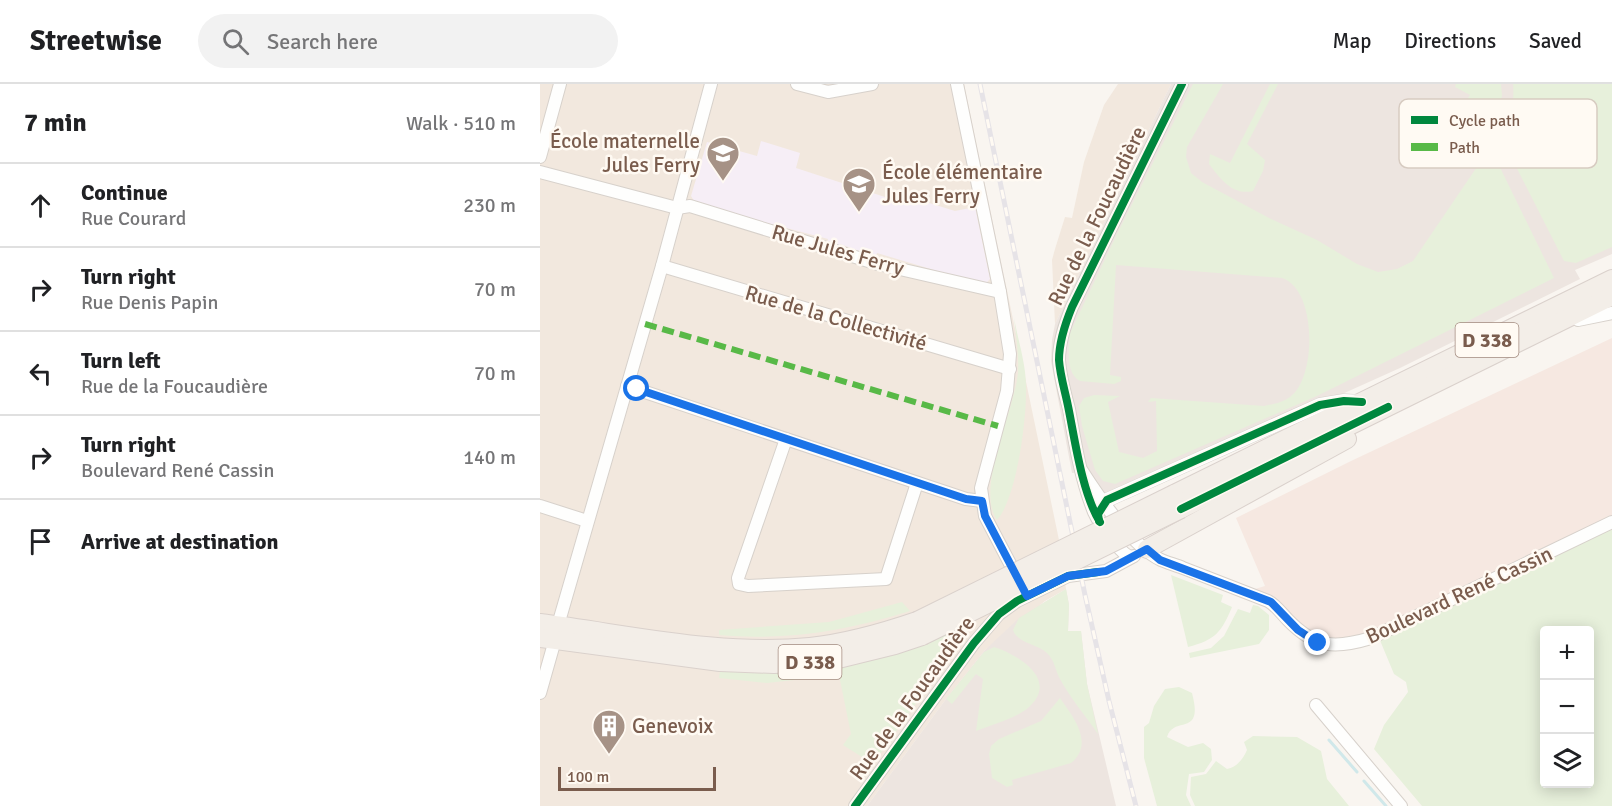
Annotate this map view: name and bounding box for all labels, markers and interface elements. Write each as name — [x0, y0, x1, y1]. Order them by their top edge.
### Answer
search box — [198, 14, 618, 68]
text: Streetwise — [30, 24, 162, 58]
icon: search — [219, 25, 252, 58]
text: Search here — [267, 28, 378, 55]
text: Map — [1333, 28, 1371, 54]
text: Directions — [1404, 28, 1496, 54]
text: Saved — [1529, 28, 1582, 54]
legend — [1399, 99, 1597, 168]
text: 7 min — [24, 107, 87, 139]
text: Walk · 510 m — [406, 111, 516, 136]
text: Cycle path — [1449, 111, 1520, 131]
street label: Rue de la Foucaudière — [1042, 122, 1152, 310]
place label: École maternelle Jules Ferry — [550, 128, 700, 178]
school or university icon: École maternelle Jules Ferry — [705, 135, 741, 182]
text: Path — [1449, 138, 1480, 158]
place label: École élémentaire Jules Ferry — [882, 159, 1043, 209]
school or university icon: École élémentaire Jules Ferry — [841, 166, 877, 213]
text: Continue — [81, 179, 168, 206]
icon: ahead — [24, 189, 57, 222]
text: 230 m — [463, 193, 516, 218]
text: Rue Courard — [81, 206, 186, 231]
street label: Rue Jules Ferry — [769, 219, 907, 281]
text: Turn right — [81, 263, 176, 290]
icon: right — [24, 273, 57, 306]
text: 70 m — [474, 277, 516, 302]
street label: Rue de la Collectivité — [742, 280, 930, 356]
text: Rue Denis Papin — [81, 290, 218, 315]
road number: D 338 — [1456, 323, 1518, 357]
text: Turn left — [81, 347, 161, 374]
icon: left — [24, 357, 57, 390]
text: 70 m — [474, 361, 516, 386]
text: Rue de la Foucaudière — [81, 374, 268, 399]
route start — [623, 375, 649, 401]
text: Turn right — [81, 431, 176, 458]
icon: right — [24, 441, 57, 474]
text: 140 m — [463, 445, 516, 470]
text: Boulevard René Cassin — [81, 458, 274, 483]
icon: arrive — [24, 525, 57, 558]
text: Arrive at destination — [81, 528, 278, 555]
street label: Boulevard René Cassin — [1362, 540, 1556, 650]
street label: Rue de la Foucaudière — [844, 611, 980, 785]
map controls — [1540, 626, 1594, 788]
button: + — [1540, 626, 1594, 680]
route end — [1304, 629, 1330, 655]
road number: D 338 — [778, 645, 842, 679]
button: − — [1540, 680, 1594, 734]
building icon: Genevoix — [591, 708, 627, 755]
place label: Genevoix — [632, 713, 713, 739]
button: layers — [1540, 734, 1594, 788]
scale bar — [558, 764, 716, 792]
text: 100 m — [567, 767, 609, 787]

